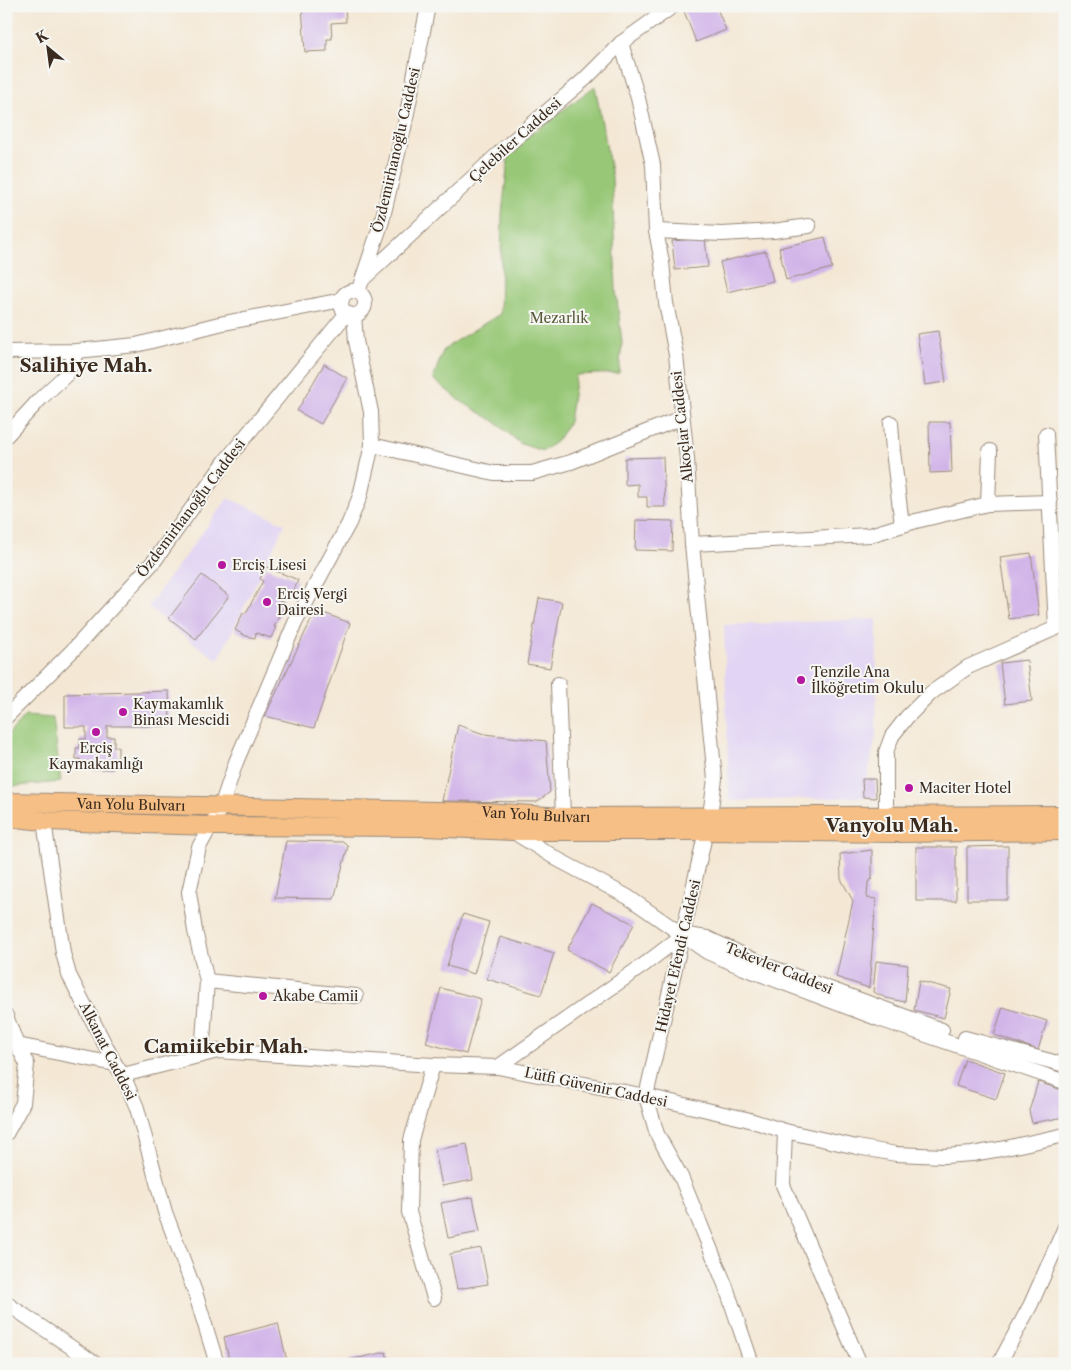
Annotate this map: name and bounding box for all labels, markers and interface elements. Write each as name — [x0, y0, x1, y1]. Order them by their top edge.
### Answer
north arrow — [22, 22, 72, 72]
text: K — [32, 26, 52, 47]
street label: Özdemirhanoğlu Caddesi — [368, 66, 424, 234]
street label: Çelebiler Caddesi — [465, 94, 565, 186]
park label: Mezarlık — [530, 309, 589, 327]
district label: Salihiye Mah. — [20, 354, 152, 377]
street label: Alkoçlar Caddesi — [667, 370, 697, 485]
street label: Özdemirhanoğlu Caddesi — [133, 435, 249, 581]
place label: Erciş Lisesi — [232, 556, 307, 574]
marker: Erciş Lisesi — [216, 559, 228, 571]
place label: Erciş Vergi Dairesi — [277, 585, 347, 619]
marker: Erciş Vergi Dairesi — [261, 596, 273, 608]
place label: Tenzile Ana İlköğretim Okulu — [811, 663, 925, 697]
marker: Tenzile Ana İlköğretim Okulu — [795, 674, 807, 686]
place label: Kaymakamlık Binası Mescidi — [133, 695, 229, 729]
marker: Kaymakamlık Binası Mescidi — [117, 706, 129, 718]
marker: Erciş Kaymakamlığı — [90, 726, 102, 738]
place label: Erciş Kaymakamlığı — [49, 739, 143, 773]
place label: Maciter Hotel — [919, 779, 1011, 797]
marker: Maciter Hotel — [903, 782, 915, 794]
street label: Van Yolu Bulvarı — [75, 794, 186, 815]
street label: Van Yolu Bulvarı — [480, 803, 590, 826]
district label: Vanyolu Mah. — [824, 814, 959, 837]
street label: Hidayet Efendi Caddesi — [652, 878, 704, 1034]
street label: Tekevler Caddesi — [723, 938, 835, 998]
place label: Akabe Camii — [272, 987, 358, 1005]
marker: Akabe Camii — [257, 990, 269, 1002]
street label: Alkanat Caddesi — [75, 998, 141, 1103]
district label: Camiikebir Mah. — [144, 1035, 308, 1058]
street label: Lütfi Güvenir Caddesi — [523, 1063, 669, 1111]

